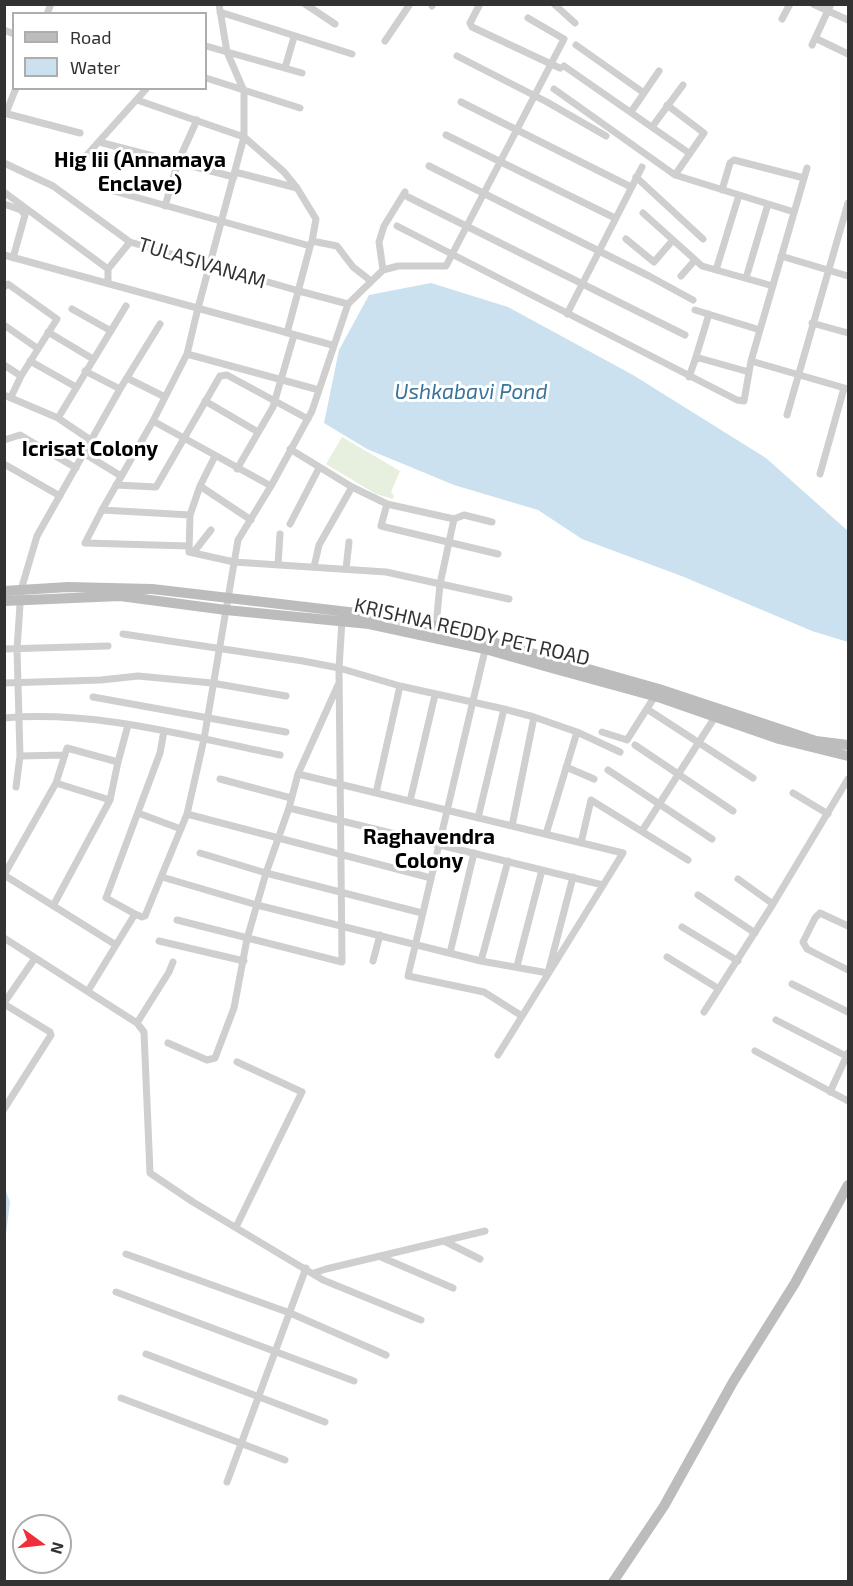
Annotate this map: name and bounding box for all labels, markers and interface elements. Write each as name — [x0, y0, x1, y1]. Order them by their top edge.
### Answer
legend — [12, 12, 207, 90]
text: Road — [70, 26, 111, 48]
text: Water — [70, 56, 120, 78]
district label: Hig Iii (Annamaya Enclave) — [54, 147, 226, 197]
street label: TULASIVANAM — [135, 232, 269, 294]
water label: Ushkabavi Pond — [395, 379, 547, 405]
district label: Icrisat Colony — [22, 436, 158, 462]
street label: KRISHNA REDDY PET ROAD — [352, 593, 592, 671]
district label: Raghavendra Colony — [363, 824, 495, 874]
north arrow — [12, 1514, 72, 1574]
text: N — [47, 1540, 69, 1556]

